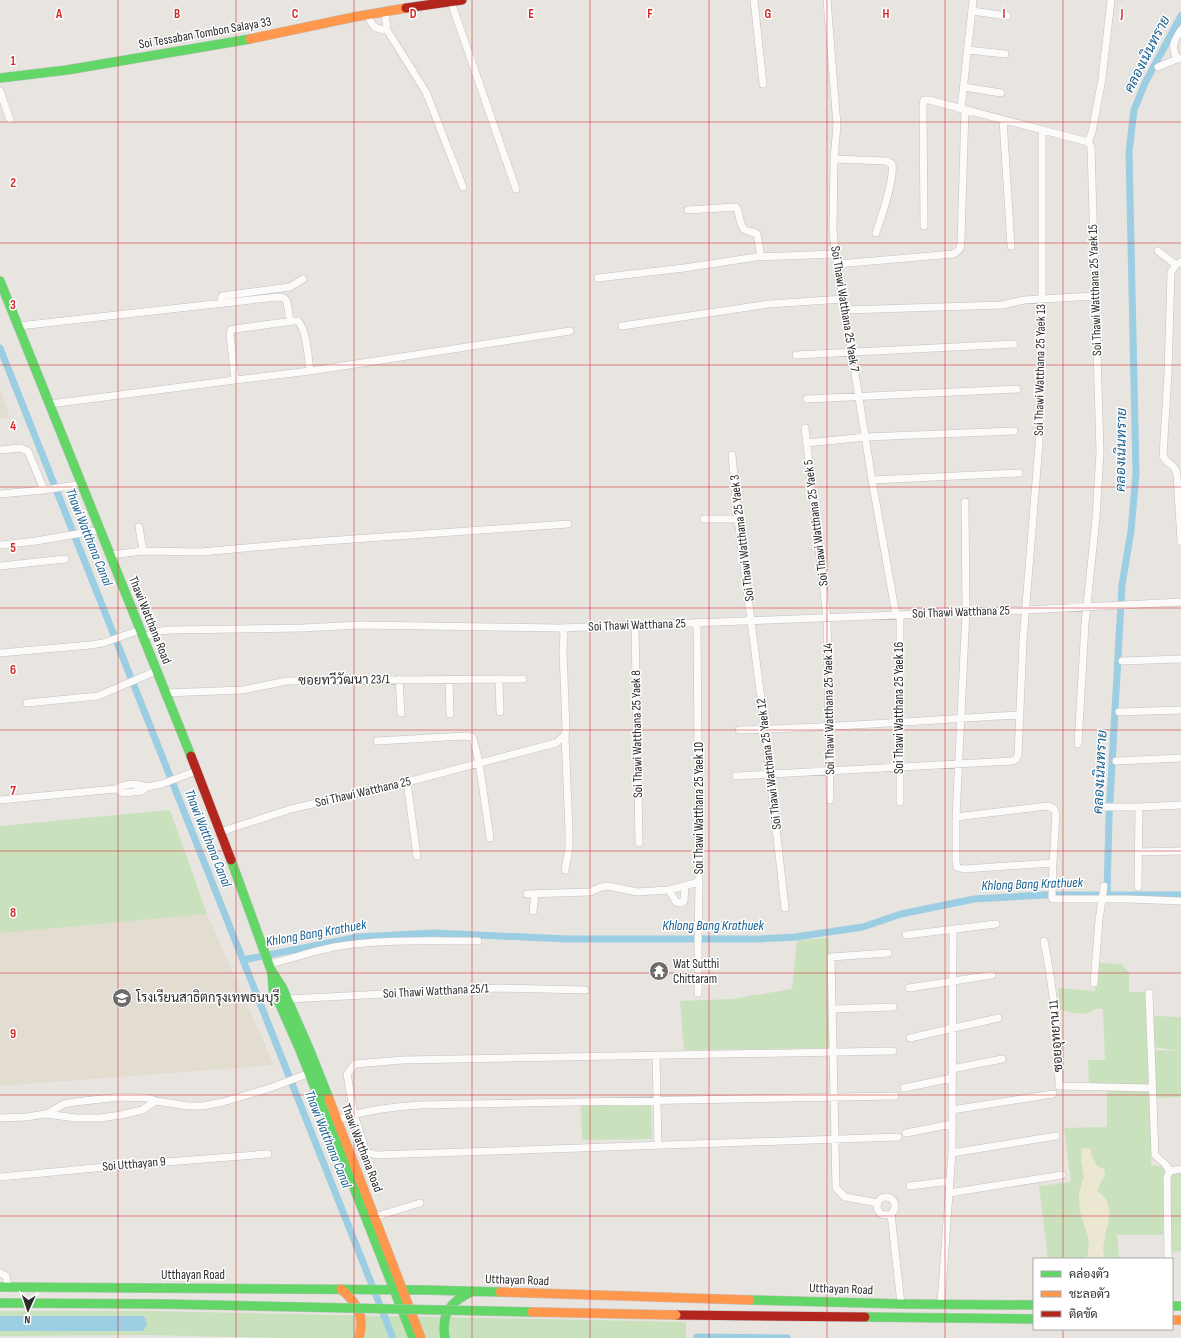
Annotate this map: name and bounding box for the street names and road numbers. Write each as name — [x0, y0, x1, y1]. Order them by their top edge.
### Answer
street label: Soi Tessaban Tombon Salaya 33 — [137, 13, 273, 53]
street label: Soi Thawi Watthana 25 Yaek 15 — [1085, 224, 1105, 356]
street label: Soi Thawi Watthana 25 Yaek 7 — [827, 245, 863, 374]
street label: Soi Thawi Watthana 25 Yaek 13 — [1031, 304, 1049, 436]
street label: Soi Thawi Watthana 25 Yaek 5 — [800, 459, 832, 587]
street label: Soi Thawi Watthana 25 Yaek 3 — [726, 474, 758, 602]
street label: Thawi Watthana Road — [125, 574, 175, 666]
street label: Soi Thawi Watthana 25 — [912, 602, 1010, 622]
street label: Soi Thawi Watthana 25 — [588, 615, 686, 635]
street label: Soi Thawi Watthana 25 Yaek 14 — [820, 642, 838, 775]
street label: Soi Thawi Watthana 25 Yaek 16 — [891, 642, 907, 774]
street label: ซอยทวีวัฒนา 23/1 — [298, 669, 390, 689]
street label: Soi Thawi Watthana 25 Yaek 8 — [628, 670, 646, 798]
street label: Soi Thawi Watthana 25 Yaek 12 — [753, 698, 785, 830]
street label: Soi Thawi Watthana 25 Yaek 10 — [691, 742, 707, 874]
street label: Soi Thawi Watthana 25 — [314, 773, 412, 811]
street label: Soi Thawi Watthana 25/1 — [383, 980, 490, 1002]
street label: ซอยอุทยาน 11 — [1045, 999, 1068, 1073]
street label: Thawi Watthana Road — [338, 1102, 386, 1194]
street label: Soi Utthayan 9 — [102, 1153, 167, 1175]
street label: Utthayan Road — [161, 1267, 225, 1283]
street label: Utthayan Road — [485, 1271, 549, 1289]
street label: Utthayan Road — [809, 1280, 873, 1298]

